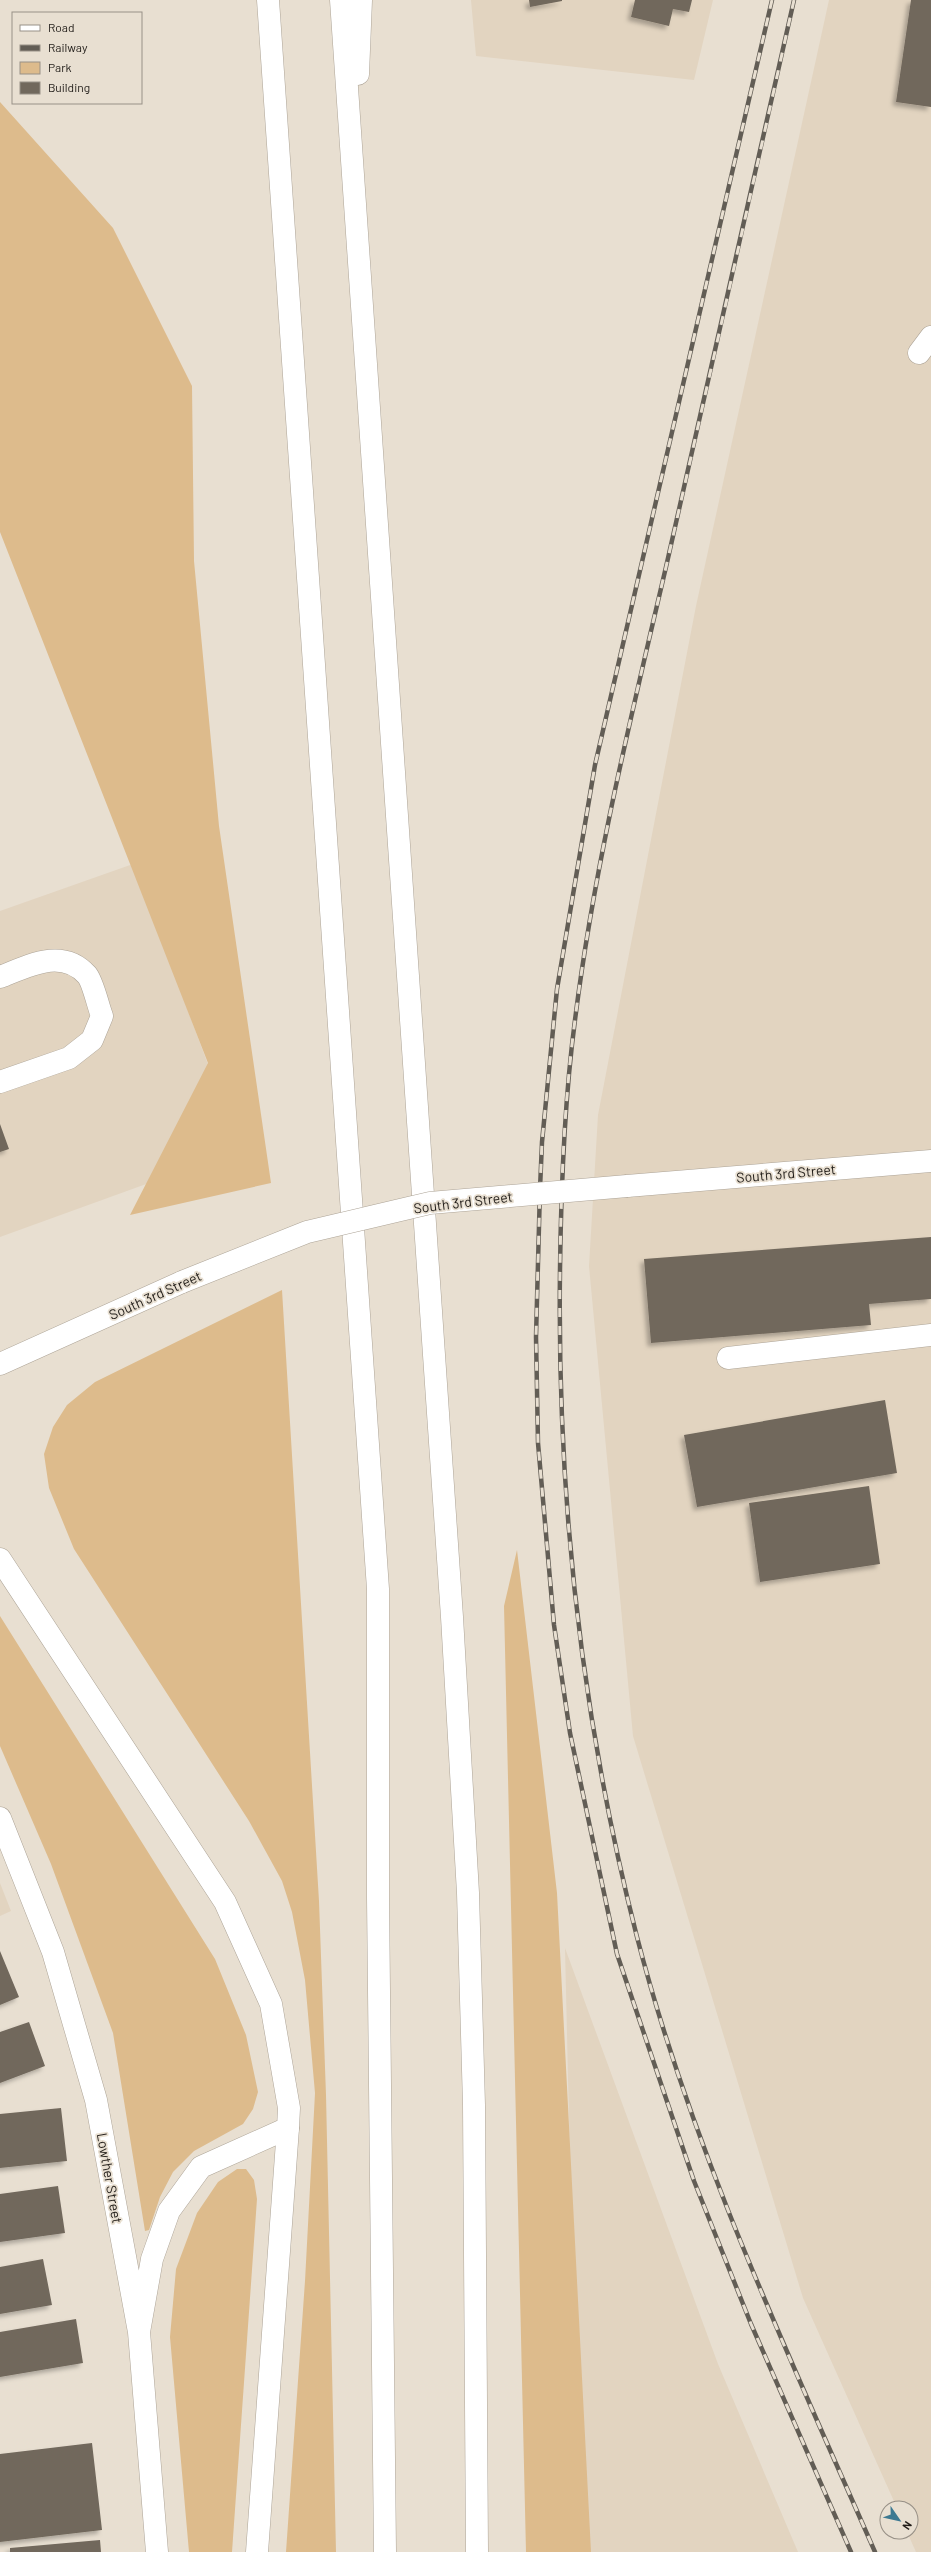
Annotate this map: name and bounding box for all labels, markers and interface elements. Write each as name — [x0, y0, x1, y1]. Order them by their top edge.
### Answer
legend — [12, 12, 142, 104]
text: Road — [48, 20, 75, 34]
text: Railway — [48, 40, 88, 54]
text: Park — [48, 60, 72, 74]
text: Building — [48, 80, 90, 94]
street label: South 3rd Street — [736, 1160, 836, 1186]
street label: South 3rd Street — [413, 1187, 513, 1217]
street label: South 3rd Street — [106, 1267, 204, 1323]
street label: Lowther Street — [94, 2131, 126, 2225]
north arrow — [879, 2500, 919, 2540]
text: N — [900, 2519, 915, 2533]

